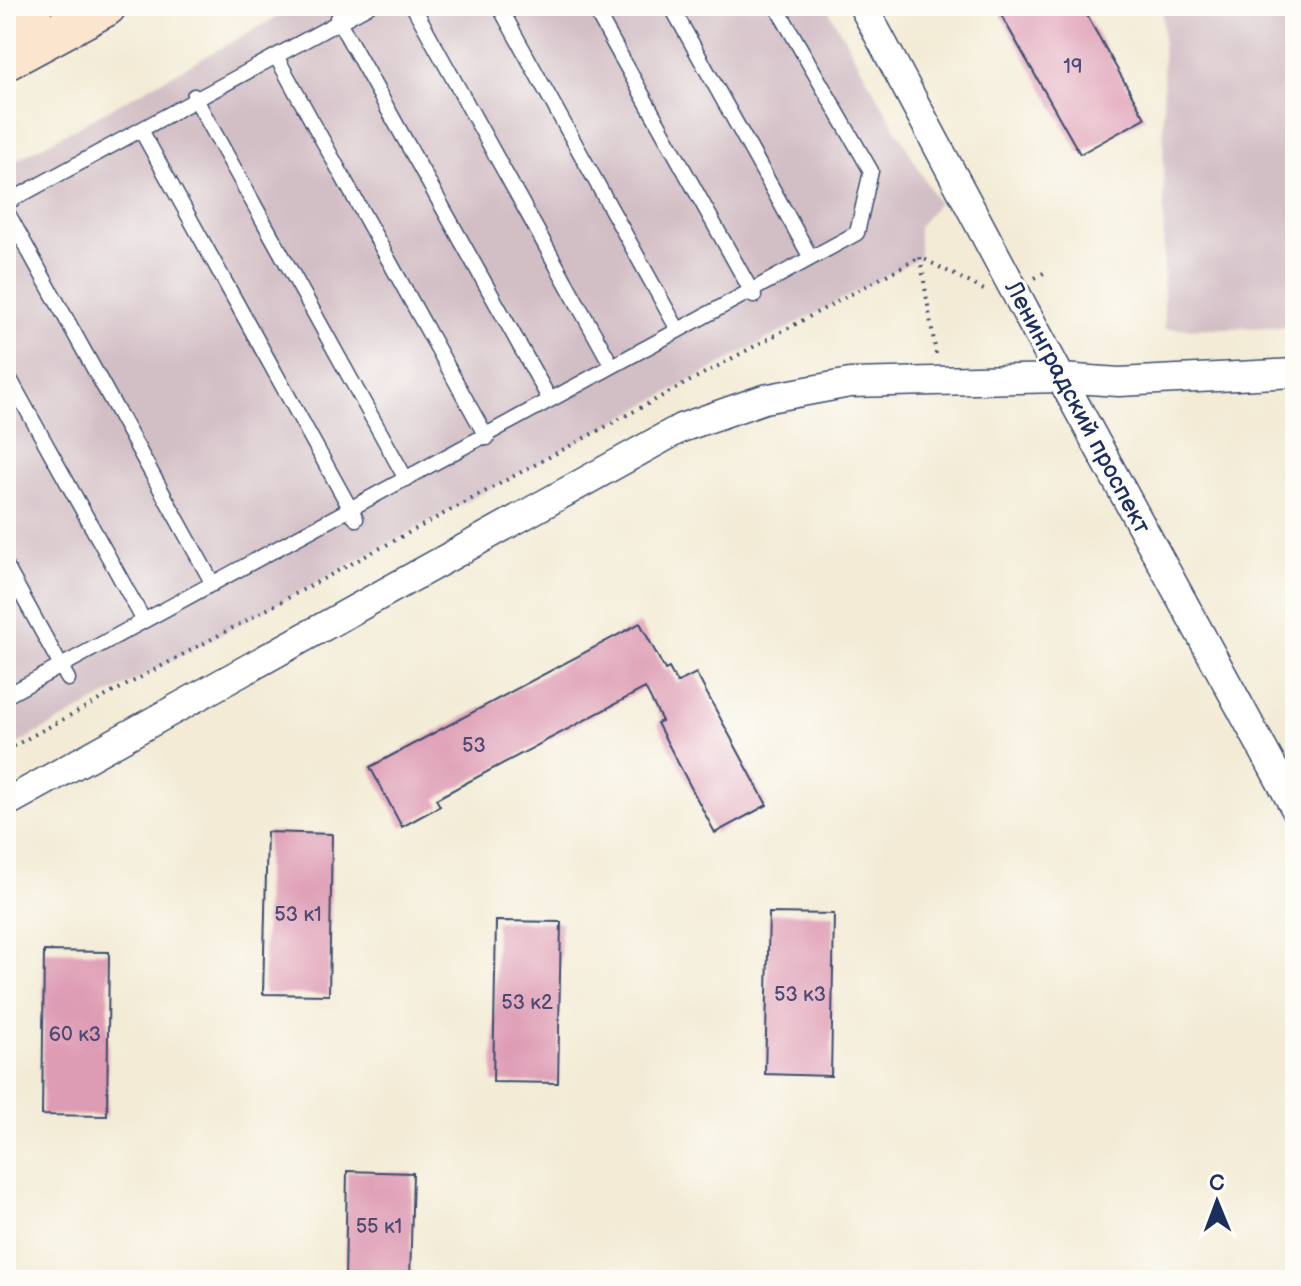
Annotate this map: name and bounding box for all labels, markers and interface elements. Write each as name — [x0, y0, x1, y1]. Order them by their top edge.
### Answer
house number: 19 — [1063, 55, 1083, 79]
street label: Ленинградский проспект — [998, 275, 1157, 539]
house number: 53 — [462, 734, 486, 758]
house number: 53 к1 — [274, 903, 322, 927]
house number: 53 к3 — [774, 983, 826, 1007]
house number: 53 к2 — [501, 991, 553, 1015]
house number: 60 к3 — [49, 1023, 101, 1047]
north arrow — [1177, 1162, 1257, 1242]
text: С — [1209, 1170, 1225, 1197]
house number: 55 к1 — [356, 1215, 402, 1239]

